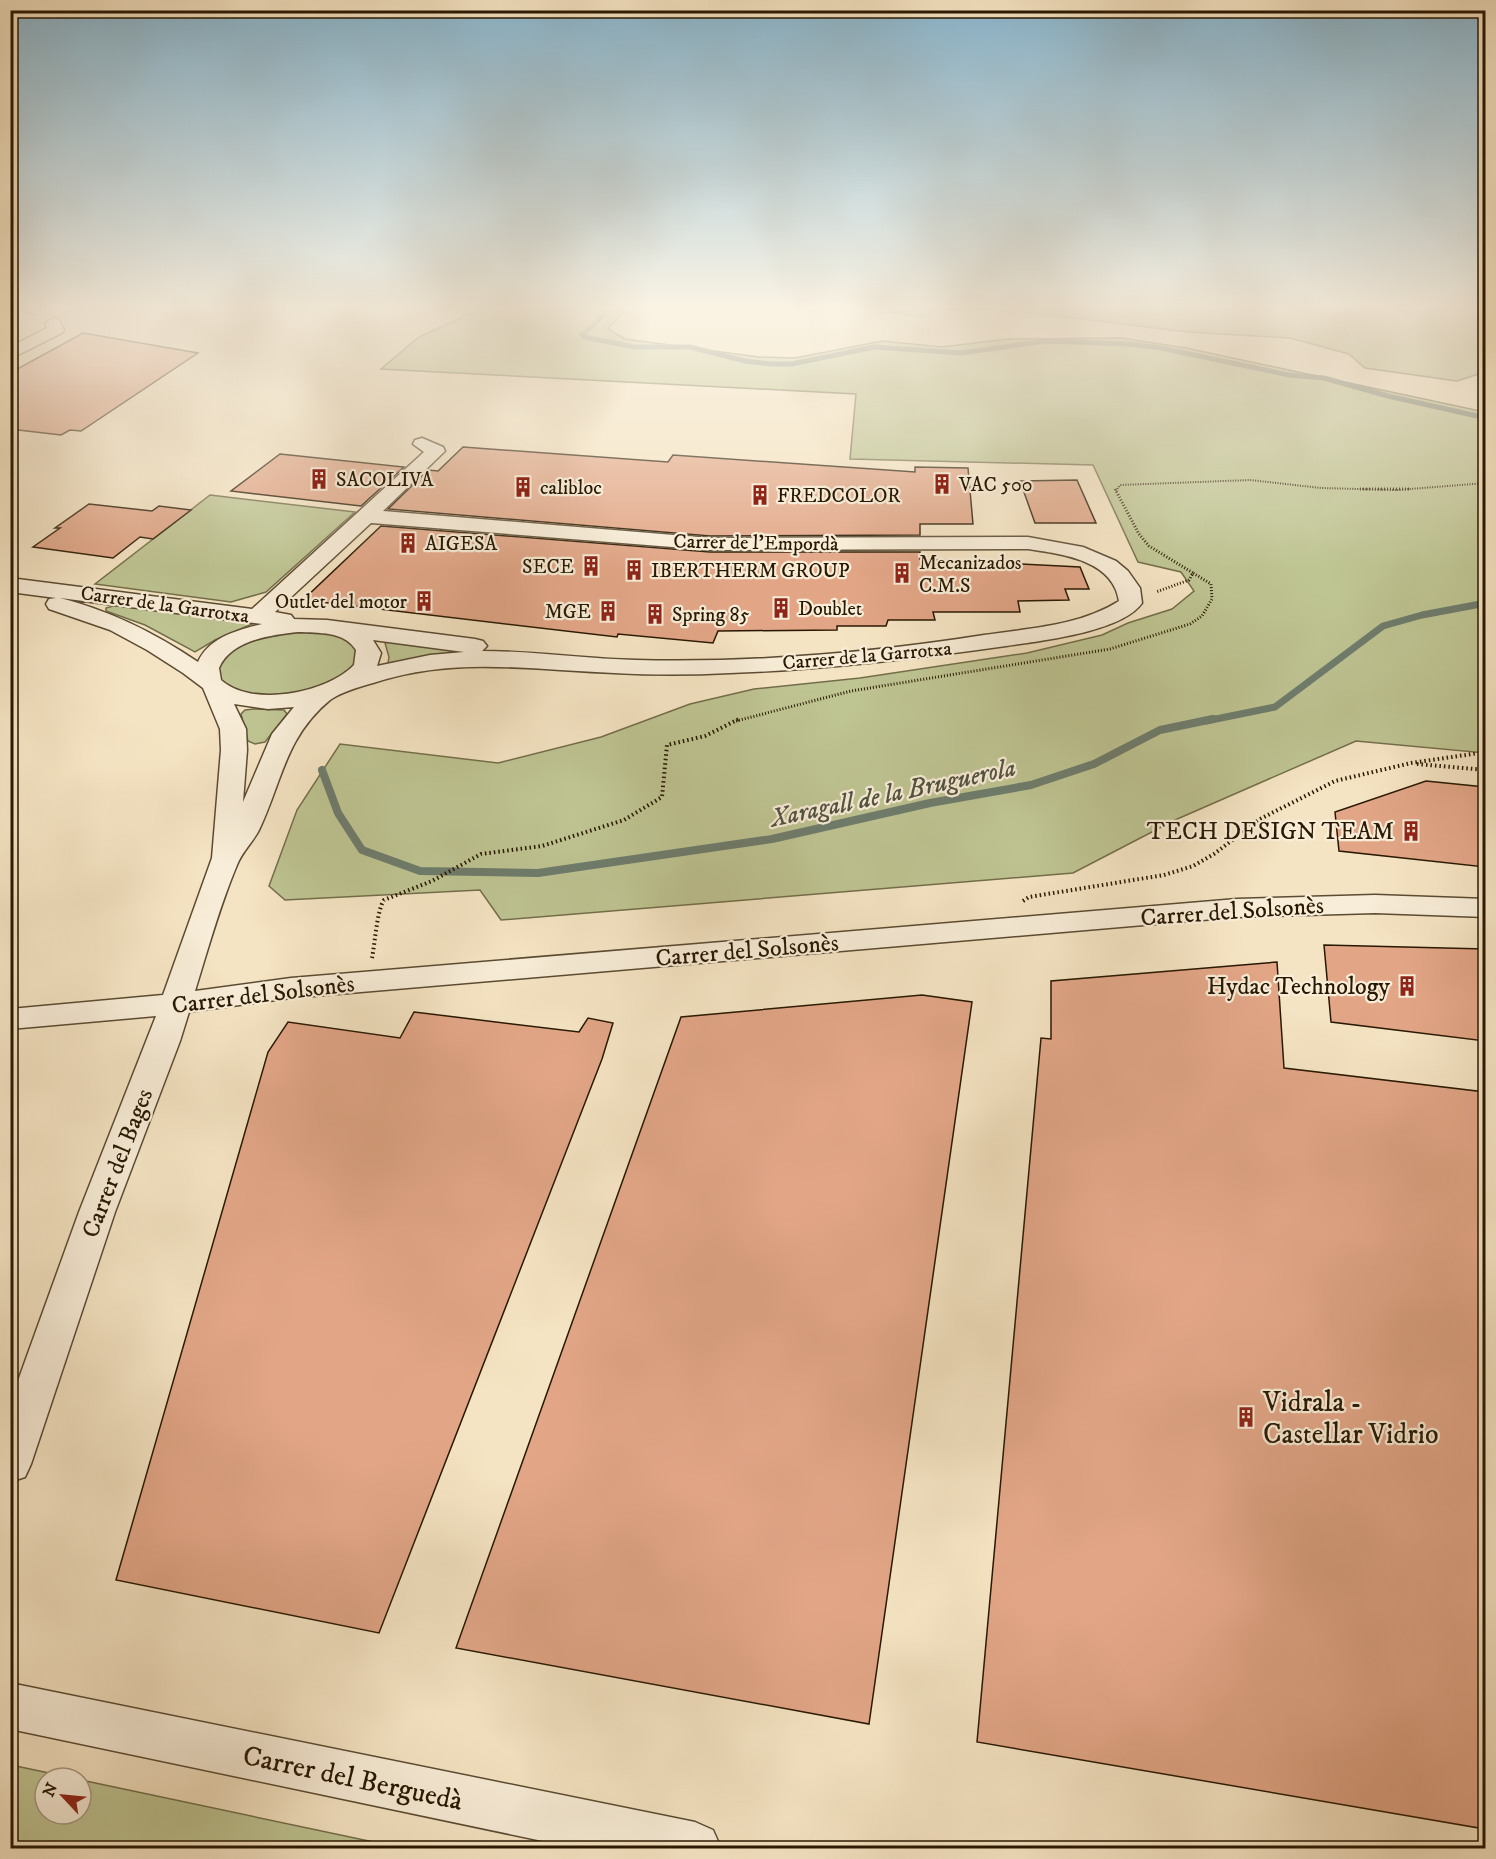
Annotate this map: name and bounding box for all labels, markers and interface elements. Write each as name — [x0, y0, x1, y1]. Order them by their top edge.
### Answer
building icon: SACOLIVA — [307, 467, 331, 491]
place label: SACOLIVA — [336, 468, 434, 493]
building icon: VAC 500 — [930, 472, 954, 496]
place label: VAC 500 — [958, 473, 1033, 498]
building icon: calibloc — [511, 475, 535, 499]
place label: calibloc — [540, 476, 602, 501]
building icon: FREDCOLOR — [748, 483, 772, 507]
place label: FREDCOLOR — [777, 484, 901, 509]
street label: Carrer de l'Empordà — [673, 530, 839, 557]
building icon: AIGESA — [396, 531, 420, 555]
place label: AIGESA — [425, 532, 497, 557]
place label: Mecanizados C.M.S — [919, 551, 1022, 599]
building icon: SECE — [579, 554, 603, 578]
place label: SECE — [522, 555, 574, 580]
building icon: IBERTHERM GROUP — [622, 558, 646, 582]
place label: IBERTHERM GROUP — [651, 559, 850, 584]
building icon: Mecanizados C.M.S — [890, 561, 914, 585]
street label: Carrer de la Garrotxa — [79, 581, 251, 630]
building icon: Outlet del motor — [412, 589, 436, 613]
place label: Outlet del motor — [275, 590, 408, 615]
building icon: Doublet — [769, 596, 793, 620]
place label: Doublet — [798, 597, 862, 622]
building icon: MGE — [596, 599, 620, 623]
place label: MGE — [545, 600, 591, 625]
building icon: Spring 85 — [643, 602, 667, 626]
place label: Spring 85 — [672, 603, 750, 628]
street label: Carrer de la Garrotxa — [781, 637, 953, 676]
water label: Xaragall de la Bruguerola — [766, 751, 1019, 836]
place label: TECH DESIGN TEAM — [1147, 817, 1394, 847]
building icon: TECH DESIGN TEAM — [1399, 819, 1423, 843]
street label: Carrer del Solsonès — [1139, 891, 1325, 933]
street label: Carrer del Solsonès — [654, 928, 840, 974]
street label: Carrer del Solsonès — [170, 969, 356, 1021]
place label: Hydac Technology — [1207, 972, 1391, 1002]
building icon: Hydac Technology — [1395, 974, 1419, 998]
street label: Carrer del Bages — [76, 1085, 160, 1242]
place label: Vidrala - Castellar Vidrio — [1262, 1385, 1439, 1452]
building icon: Vidrala - Castellar Vidrio — [1234, 1405, 1258, 1429]
street label: Carrer del Berguedà — [240, 1738, 466, 1819]
north arrow — [33, 1766, 93, 1826]
text: N — [39, 1780, 62, 1800]

